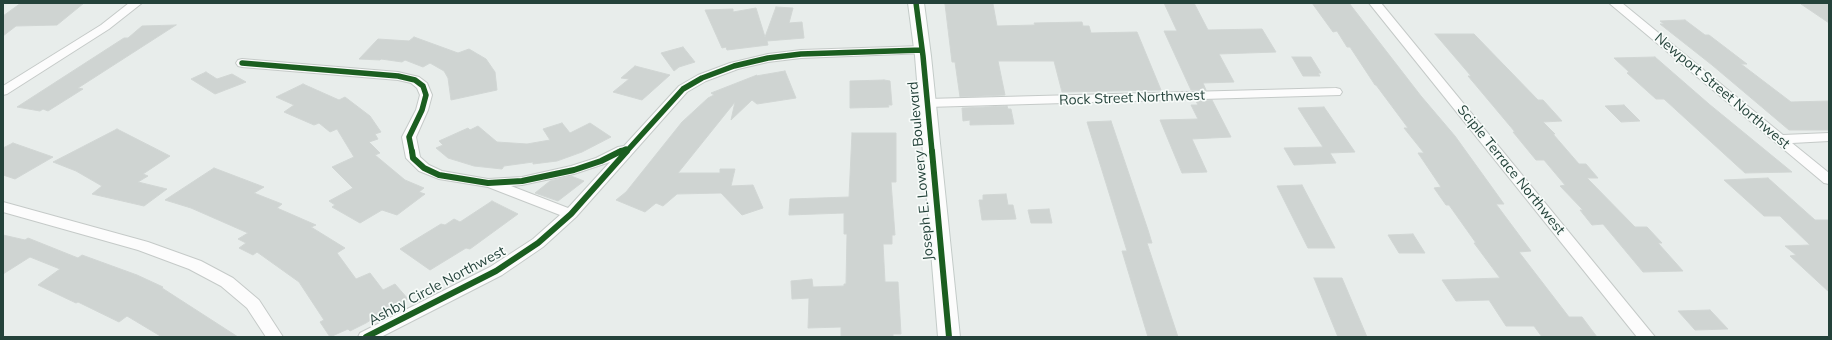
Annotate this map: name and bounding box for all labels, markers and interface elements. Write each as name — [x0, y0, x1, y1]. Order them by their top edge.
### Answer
street label: Newport Street Northwest — [1651, 30, 1793, 152]
street label: Joseph E. Lowery Boulevard — [905, 81, 937, 261]
street label: Rock Street Northwest — [1059, 87, 1205, 109]
street label: Sciple Terrace Northwest — [1454, 102, 1568, 238]
street label: Ashby Circle Northwest — [366, 243, 508, 329]

